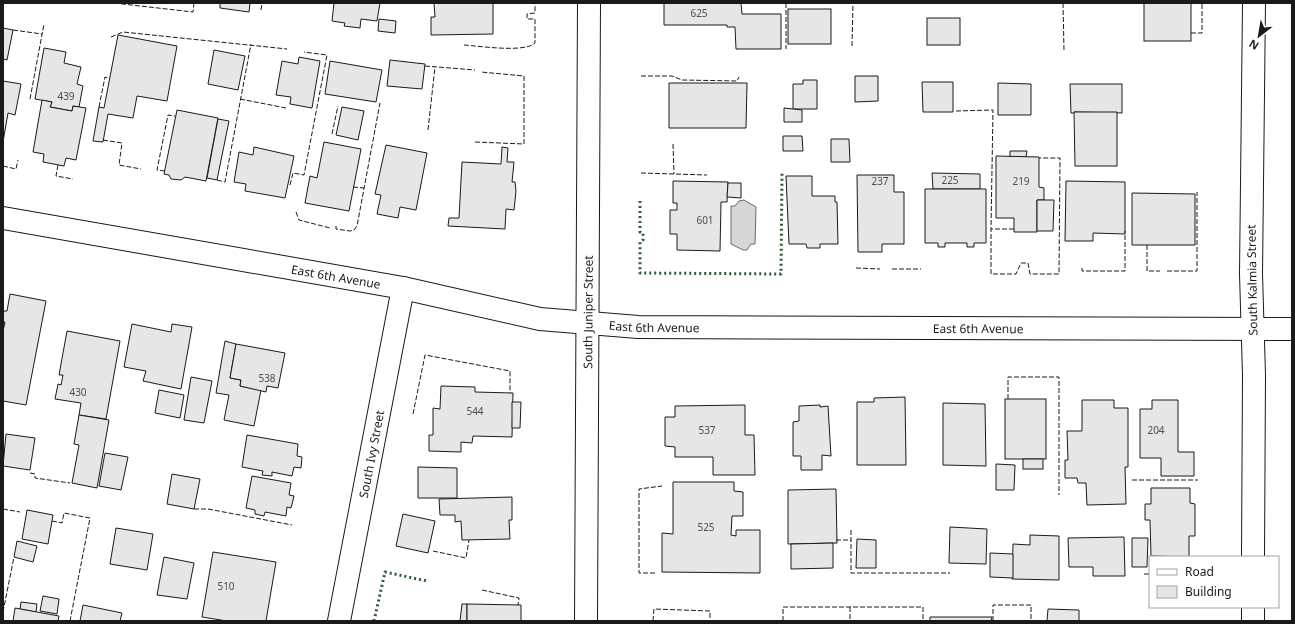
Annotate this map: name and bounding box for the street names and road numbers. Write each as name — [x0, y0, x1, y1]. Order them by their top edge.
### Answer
street label: South Kalmia Street — [1243, 224, 1261, 336]
street label: South Juniper Street — [579, 255, 596, 369]
street label: East 6th Avenue — [290, 260, 382, 292]
street label: East 6th Avenue — [608, 316, 700, 336]
street label: East 6th Avenue — [933, 319, 1024, 337]
street label: South Ivy Street — [354, 408, 388, 499]

